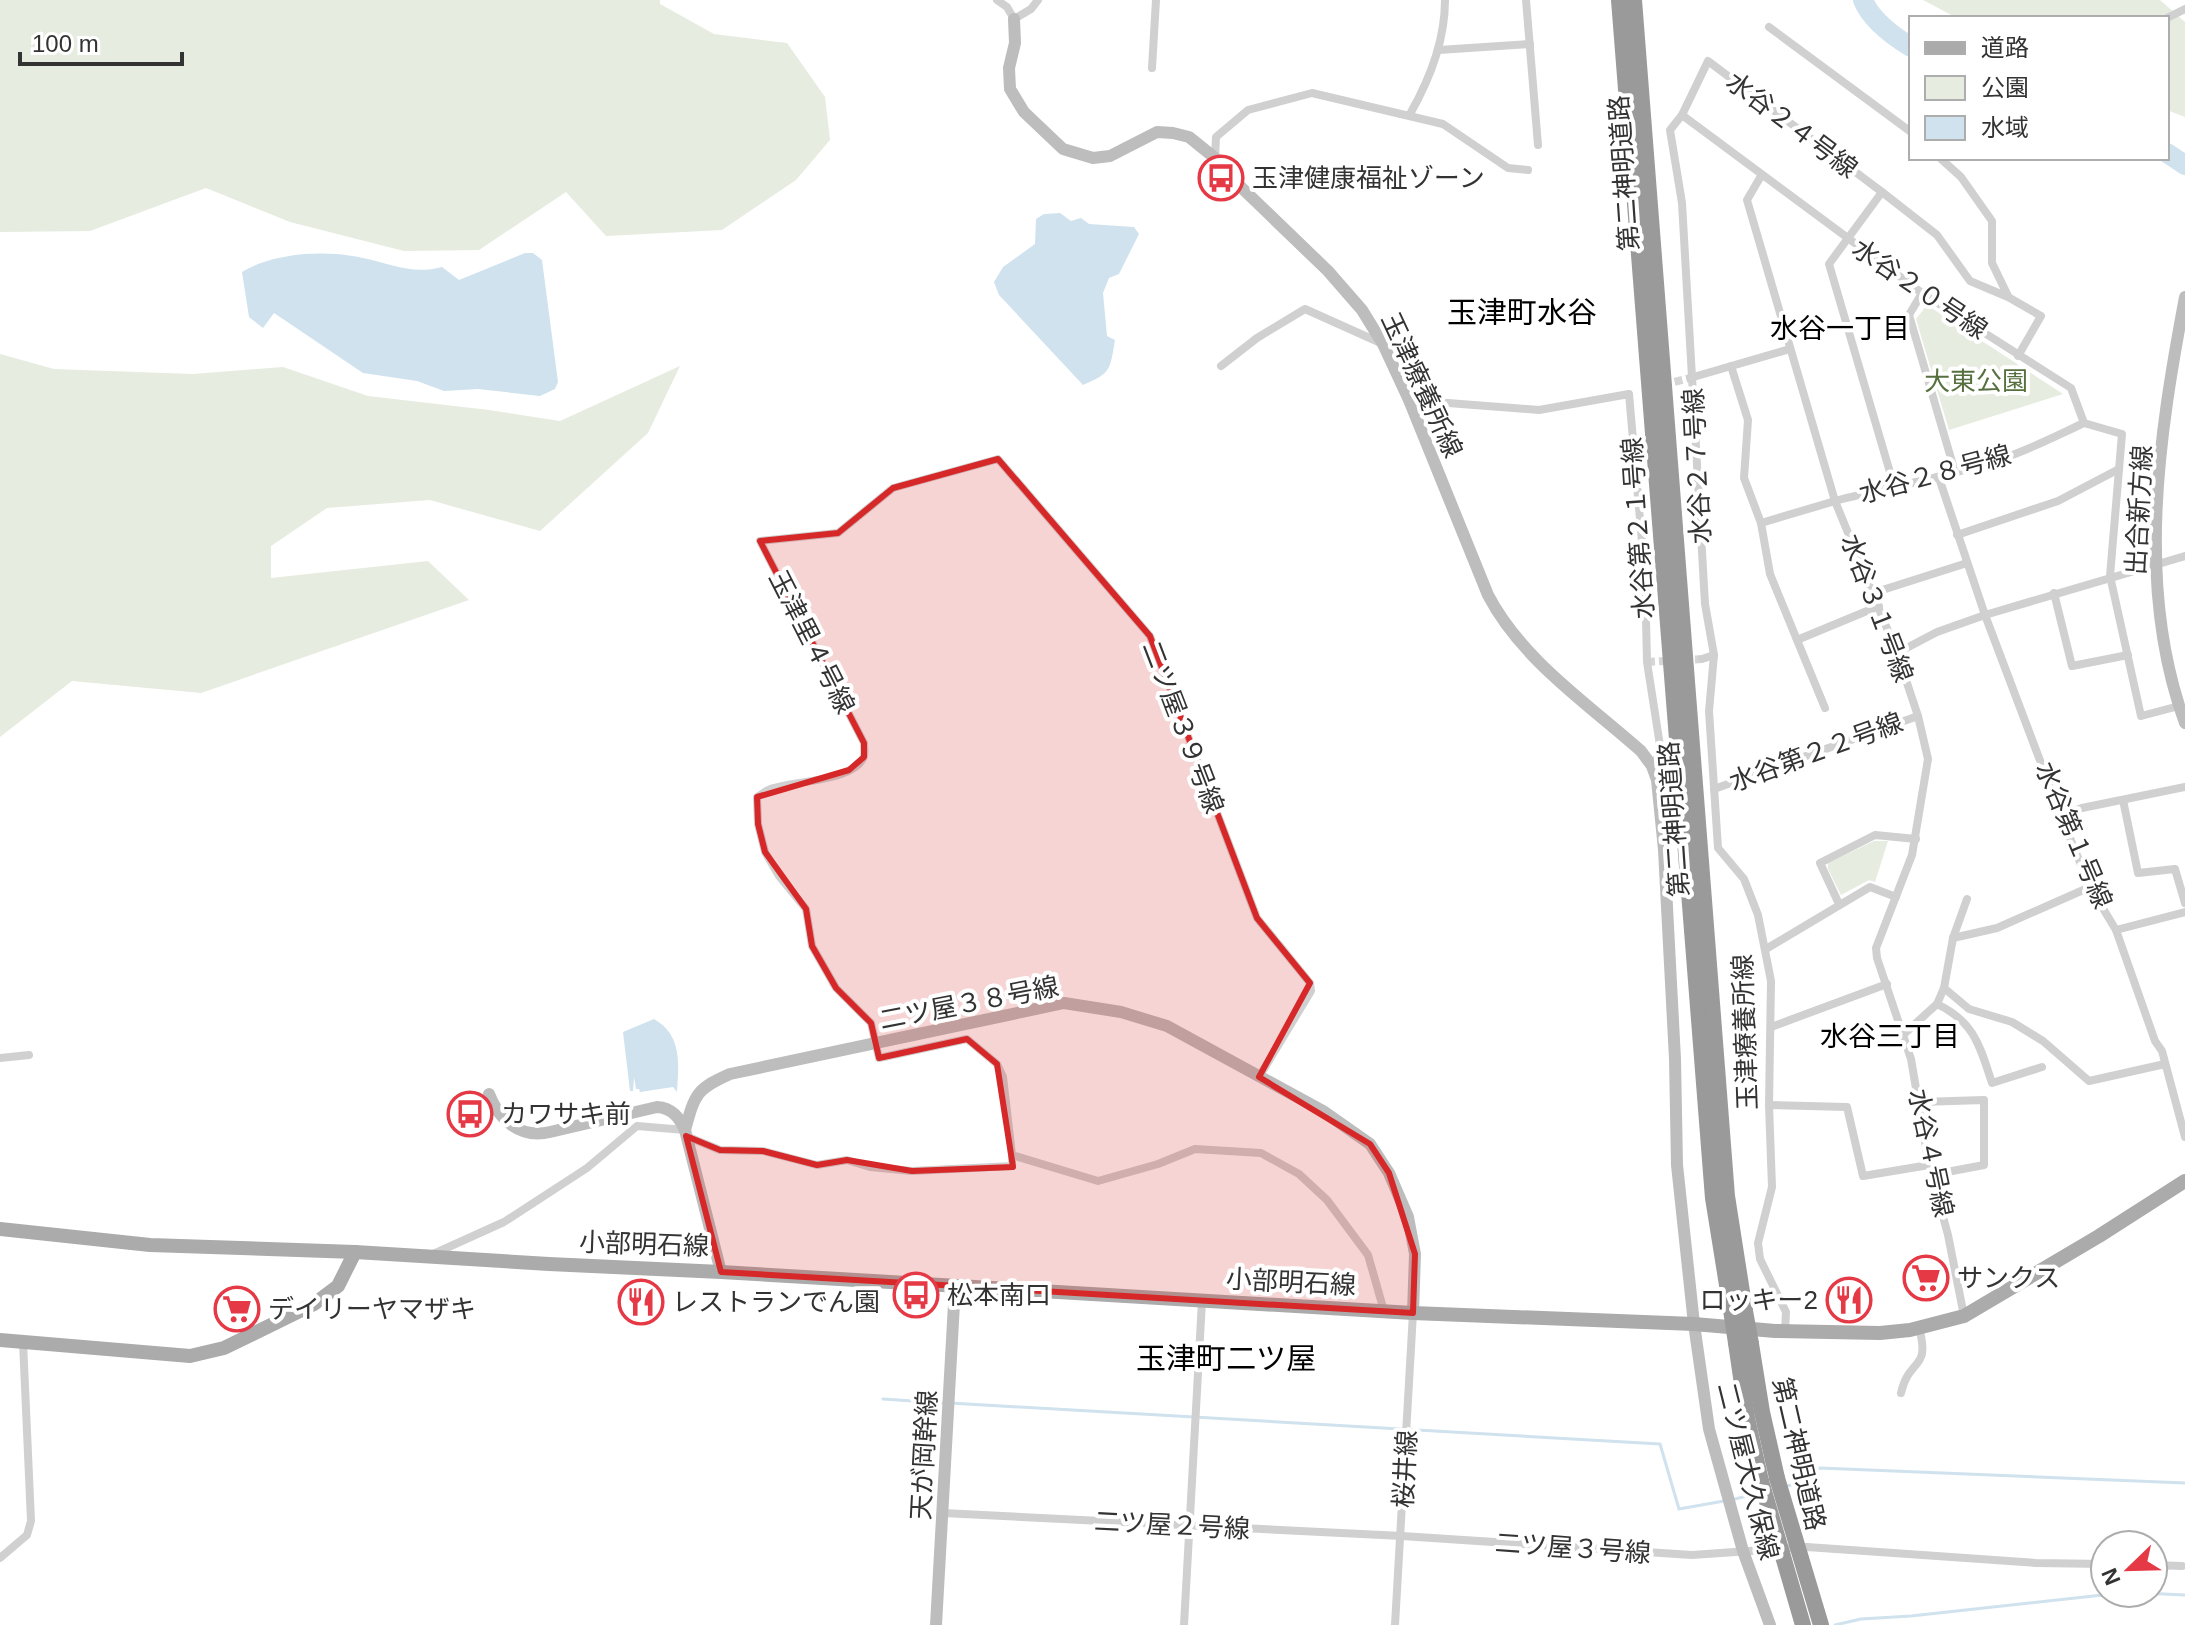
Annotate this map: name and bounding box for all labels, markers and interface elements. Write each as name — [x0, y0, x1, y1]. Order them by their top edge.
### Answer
scale bar — [20, 16, 182, 66]
legend — [1909, 16, 2169, 160]
text: 100 m — [32, 30, 99, 57]
text: 道路 — [1981, 34, 2029, 61]
street label: 水谷２４号線 — [1721, 66, 1863, 184]
text: 公園 — [1981, 74, 2029, 101]
street label: 第二神明道路 — [1604, 94, 1644, 252]
text: 水域 — [1981, 114, 2029, 141]
bus stop icon: 玉津健康福祉ゾーン — [1197, 154, 1245, 202]
place label: 玉津健康福祉ゾーン — [1252, 163, 1485, 193]
street label: 水谷２０号線 — [1847, 233, 1993, 345]
district label: 玉津町水谷 — [1447, 296, 1597, 329]
street label: 玉津療養所線 — [1375, 308, 1469, 462]
district label: 水谷一丁目 — [1770, 313, 1910, 344]
park label: 大東公園 — [1924, 366, 2028, 396]
street label: 水谷２７号線 — [1678, 387, 1716, 545]
street label: 水谷第２１号線 — [1617, 436, 1659, 620]
street label: 水谷２８号線 — [1856, 439, 2014, 509]
street label: 出合新方線 — [2121, 444, 2157, 576]
street label: 水谷３１号線 — [1835, 530, 1919, 686]
street label: 玉津里４号線 — [763, 566, 861, 718]
street label: 二ツ屋３９号線 — [1136, 637, 1230, 817]
street label: 水谷第２２号線 — [1725, 707, 1907, 797]
street label: 第二神明道路 — [1654, 740, 1694, 898]
street label: 水谷第１号線 — [2030, 757, 2118, 913]
street label: 玉津療養所線 — [1727, 954, 1763, 1110]
street label: 二ツ屋３８号線 — [877, 971, 1061, 1035]
district label: 水谷三丁目 — [1820, 1021, 1960, 1052]
street label: 水谷４号線 — [1903, 1086, 1959, 1220]
bus stop icon: カワサキ前 — [446, 1090, 494, 1138]
place label: カワサキ前 — [501, 1099, 631, 1129]
street label: 小部明石線 — [579, 1227, 709, 1261]
supermarket icon: サンクス — [1902, 1254, 1950, 1302]
place label: サンクス — [1957, 1263, 2060, 1293]
street label: 小部明石線 — [1225, 1264, 1357, 1300]
bus stop icon: 松本南口 — [892, 1271, 940, 1319]
restaurant icon: ロッキー2 — [1825, 1276, 1873, 1324]
restaurant icon: レストランでん園 — [617, 1278, 665, 1326]
place label: 松本南口 — [947, 1280, 1051, 1310]
supermarket icon: デイリーヤマザキ — [213, 1285, 261, 1333]
place label: ロッキー2 — [1700, 1285, 1818, 1315]
place label: レストランでん園 — [672, 1287, 880, 1317]
place label: デイリーヤマザキ — [268, 1294, 476, 1324]
district label: 玉津町二ツ屋 — [1136, 1342, 1316, 1375]
street label: 第二神明道路 — [1767, 1375, 1831, 1533]
street label: 二ツ屋大久保線 — [1711, 1379, 1785, 1563]
street label: 天が岡幹線 — [906, 1389, 942, 1521]
street label: 桜井線 — [1388, 1429, 1422, 1509]
street label: 二ツ屋２号線 — [1093, 1506, 1251, 1544]
street label: 二ツ屋３号線 — [1494, 1528, 1652, 1568]
north arrow — [2089, 1529, 2169, 1609]
text: N — [2096, 1564, 2126, 1589]

